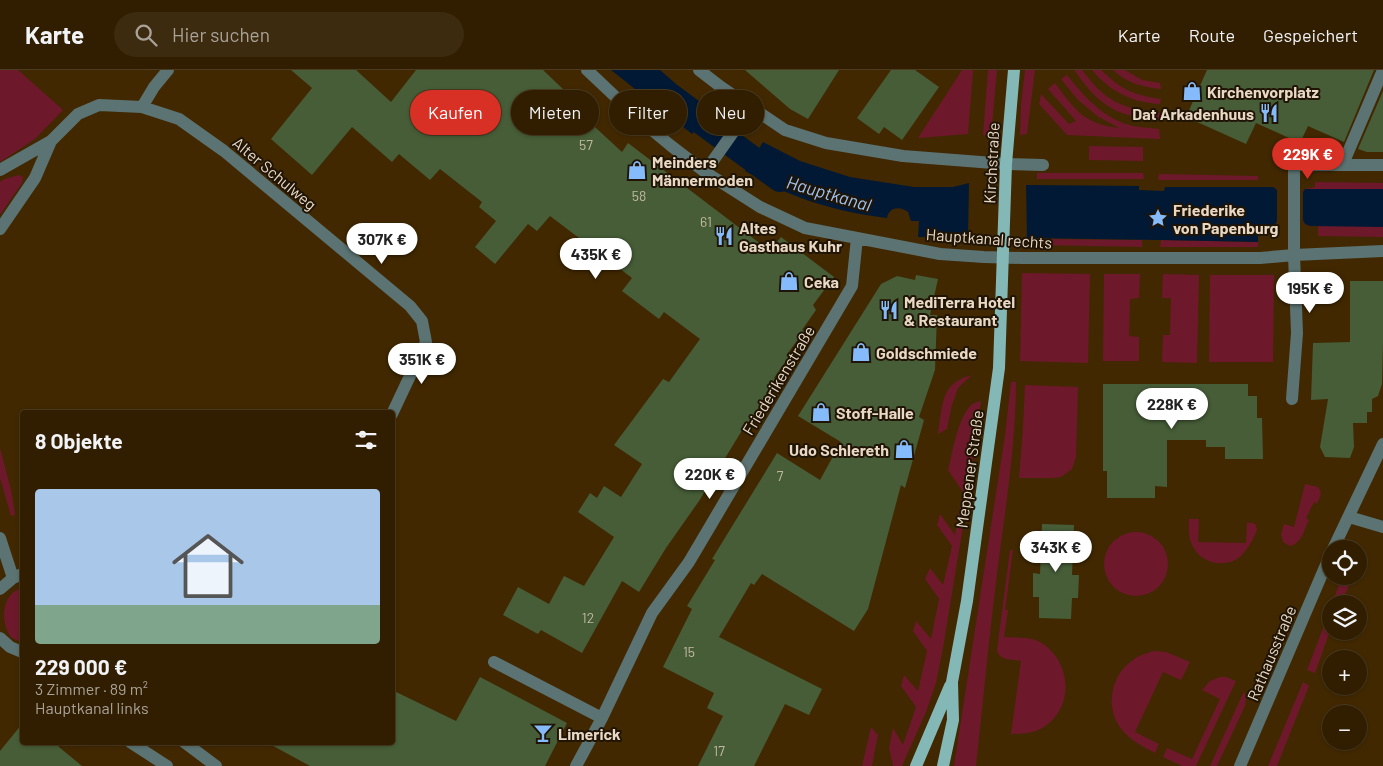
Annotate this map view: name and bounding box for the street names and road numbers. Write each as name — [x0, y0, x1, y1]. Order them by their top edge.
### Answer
street label: Kirchstraße — [979, 122, 1003, 204]
street label: Alter Schulweg — [229, 132, 321, 214]
street label: Hauptkanal rechts — [925, 224, 1053, 252]
street label: Friederikenstraße — [738, 322, 818, 438]
street label: Meppener Straße — [951, 409, 987, 529]
street label: Rathausstraße — [1242, 603, 1300, 703]

